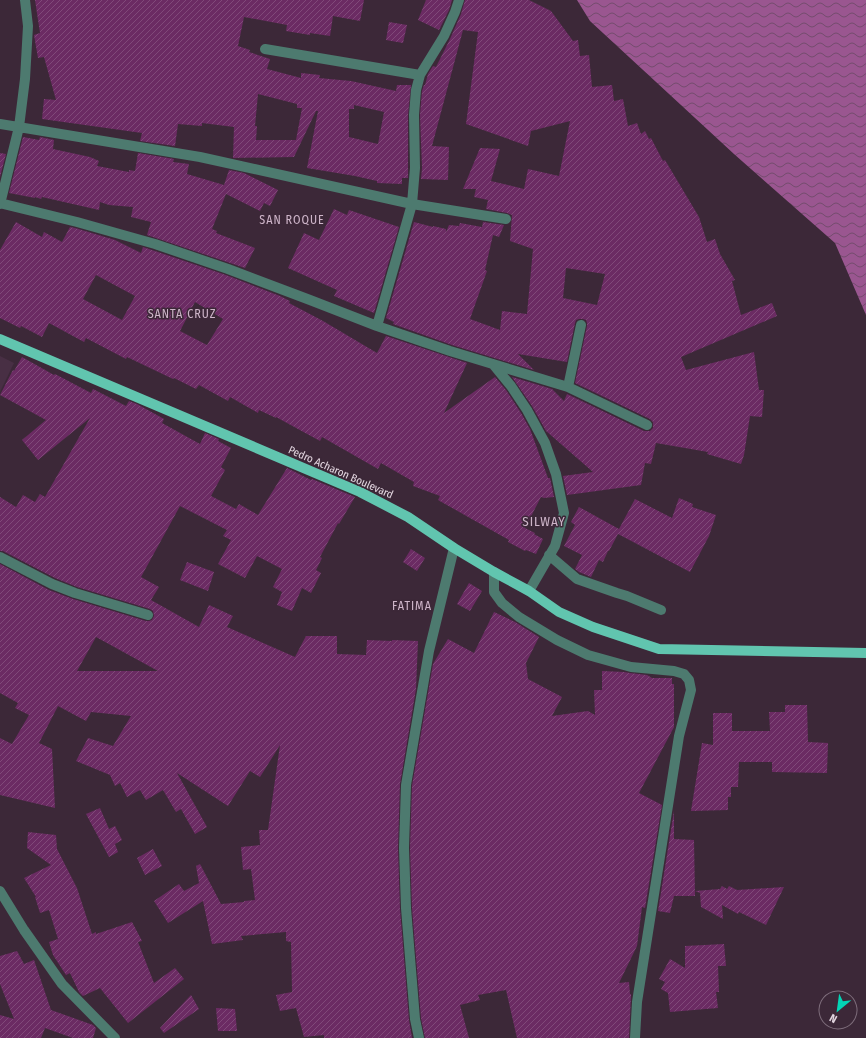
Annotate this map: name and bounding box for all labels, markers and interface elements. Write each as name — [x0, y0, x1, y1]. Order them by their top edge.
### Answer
district label: SAN ROQUE — [259, 213, 325, 227]
district label: SANTA CRUZ — [148, 307, 216, 321]
street label: Pedro Acharon Boulevard — [286, 443, 395, 501]
district label: SILWAY — [522, 514, 566, 529]
district label: FATIMA — [392, 599, 432, 613]
north arrow — [818, 990, 858, 1030]
text: N — [827, 1011, 839, 1026]

